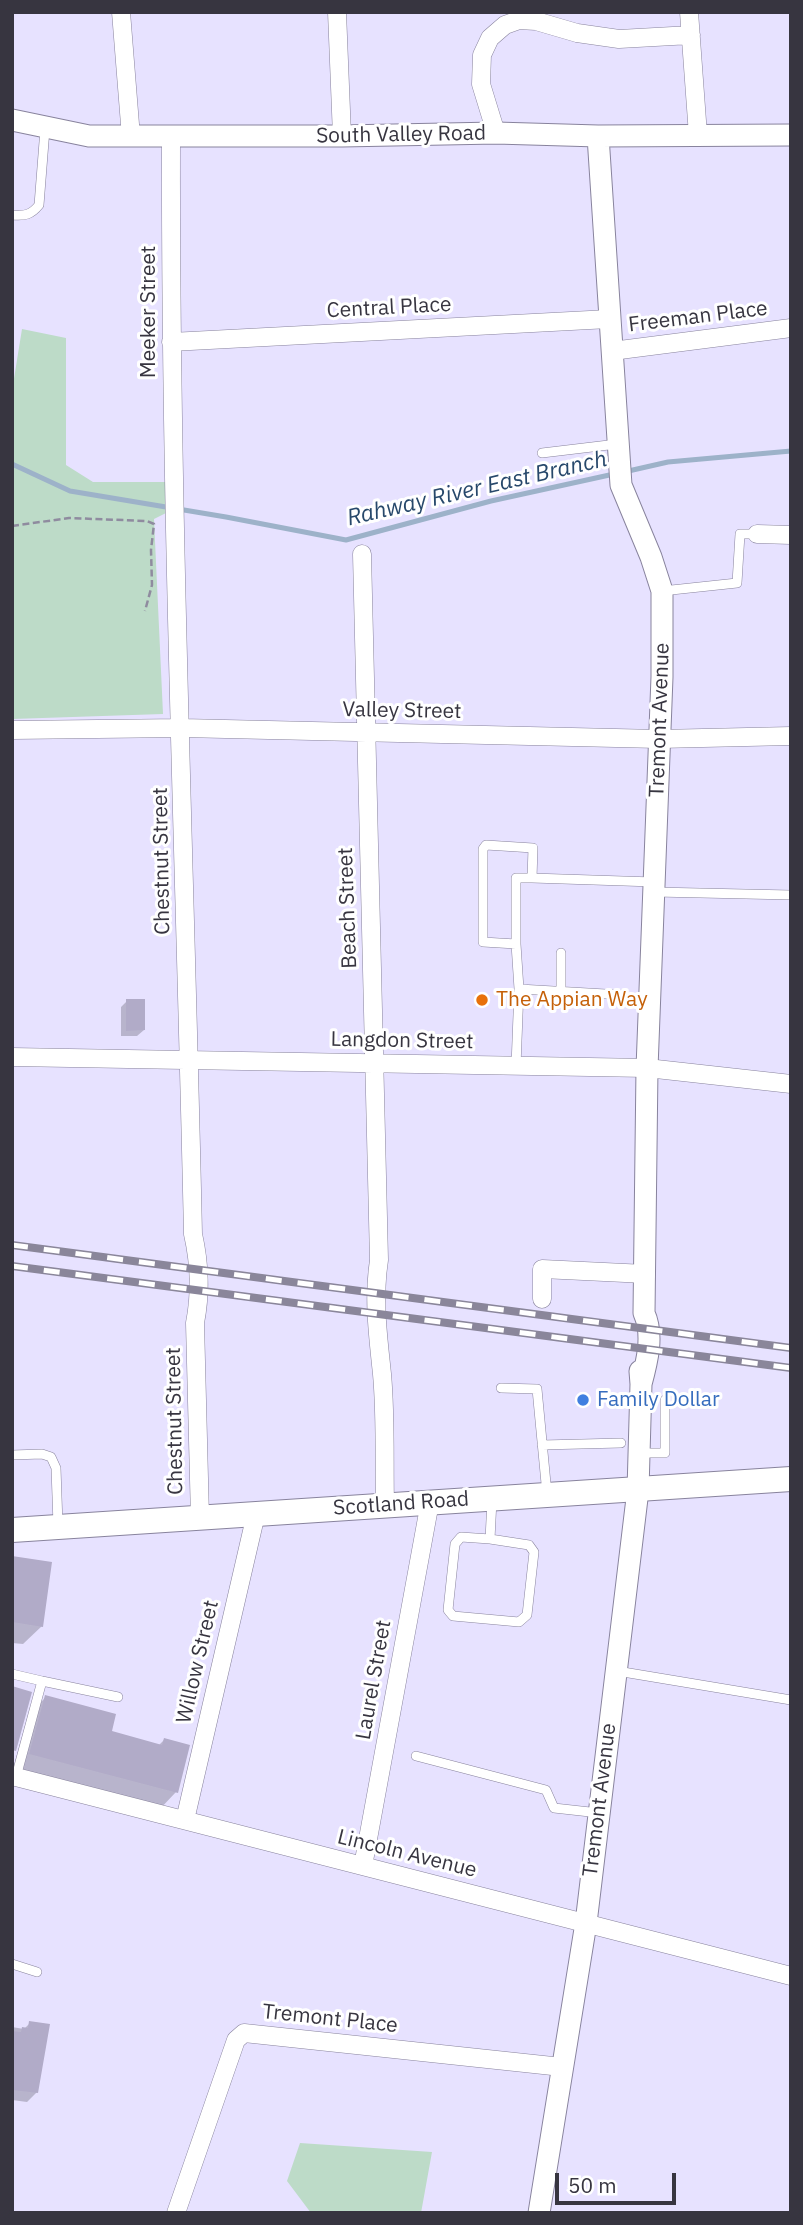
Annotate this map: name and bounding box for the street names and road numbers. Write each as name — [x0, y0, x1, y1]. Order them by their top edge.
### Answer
street label: South Valley Road — [316, 121, 486, 149]
street label: Meeker Street — [136, 246, 162, 378]
street label: Central Place — [326, 292, 452, 324]
street label: Freeman Place — [627, 296, 769, 338]
street label: Tremont Avenue — [645, 642, 675, 798]
street label: Valley Street — [342, 697, 462, 725]
street label: Chestnut Street — [148, 787, 176, 935]
street label: Beach Street — [333, 847, 363, 969]
street label: Langdon Street — [330, 1027, 474, 1055]
street label: Chestnut Street — [161, 1347, 189, 1495]
street label: Scotland Road — [332, 1487, 470, 1521]
street label: Willow Street — [172, 1598, 224, 1726]
street label: Laurel Street — [351, 1618, 397, 1742]
street label: Tremont Avenue — [578, 1722, 622, 1878]
street label: Lincoln Avenue — [335, 1825, 479, 1883]
street label: Tremont Place — [261, 1999, 399, 2039]

